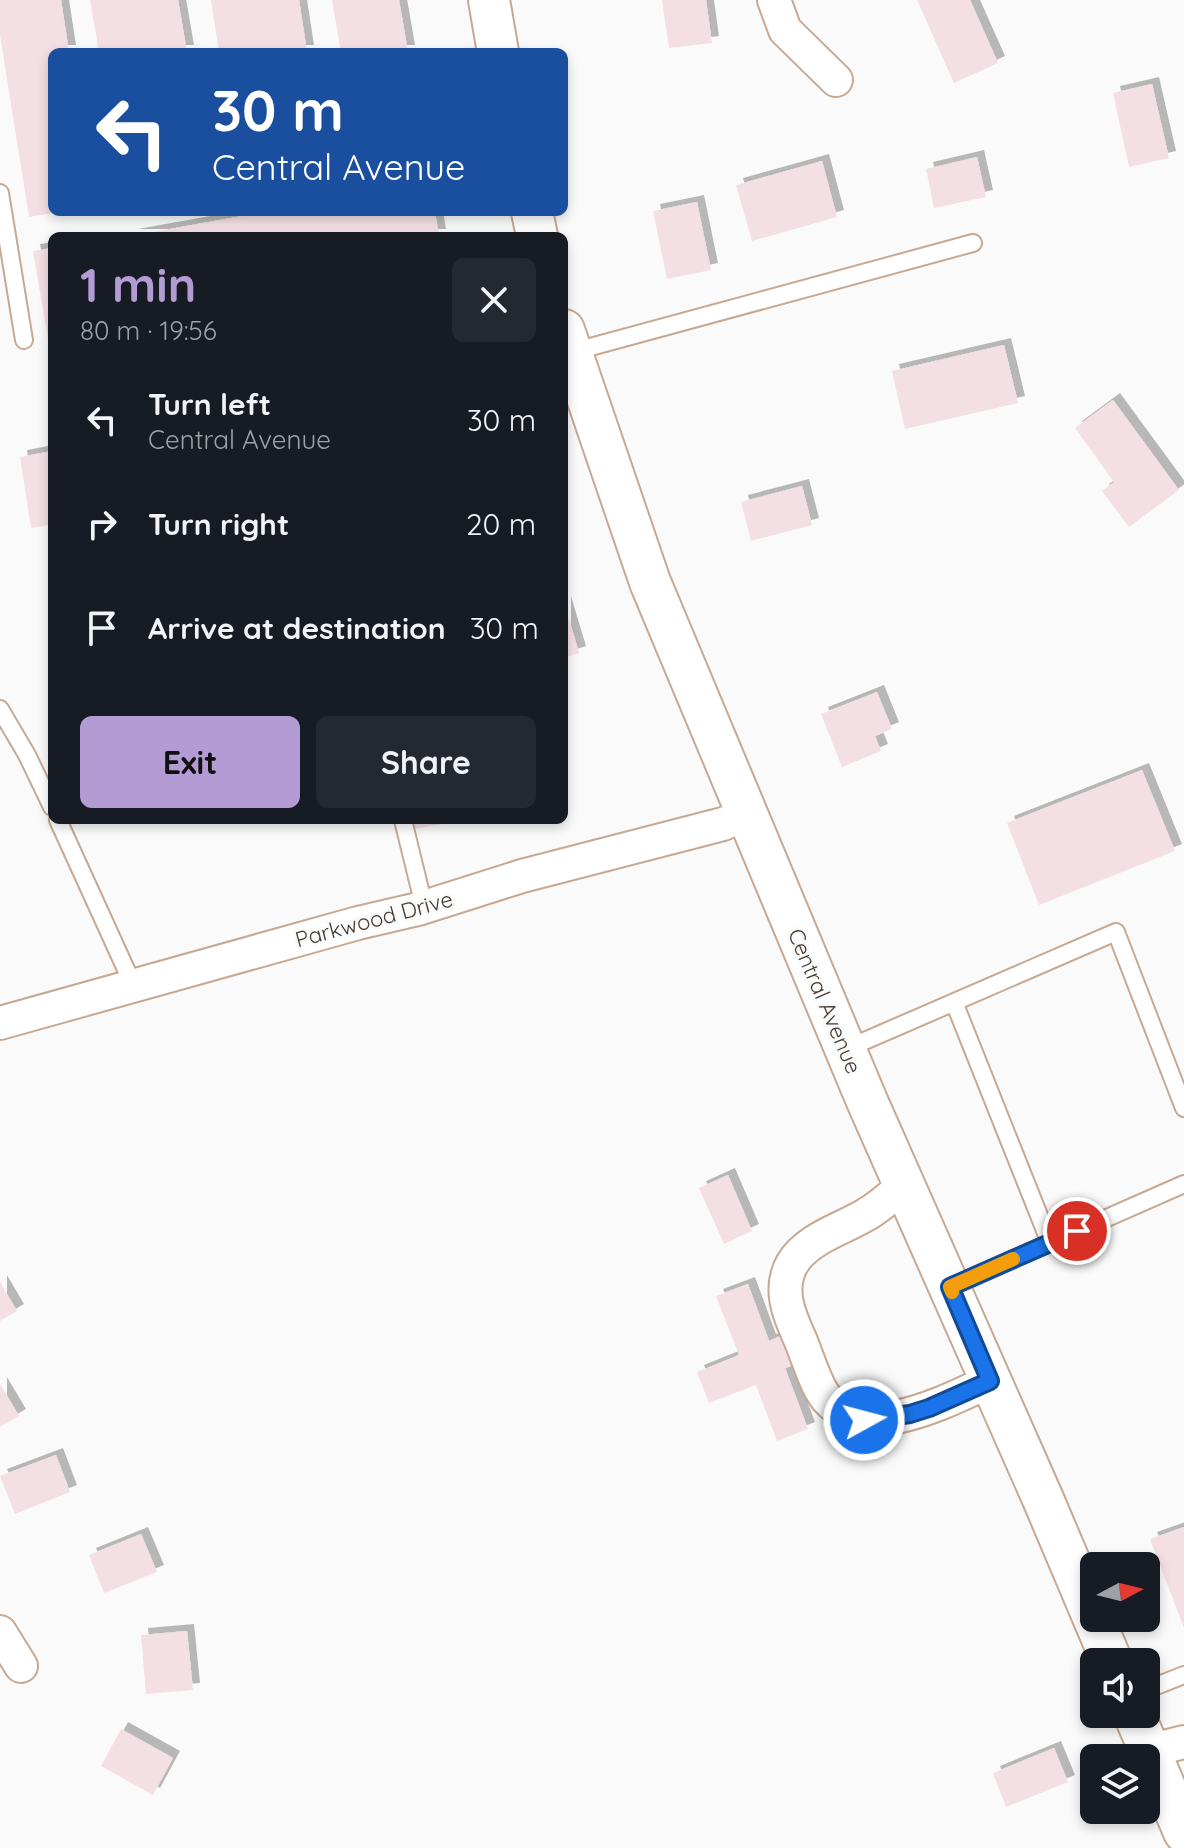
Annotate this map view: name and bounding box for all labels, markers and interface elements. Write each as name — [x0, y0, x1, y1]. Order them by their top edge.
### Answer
text: 30 m — [212, 75, 344, 145]
icon: left — [80, 80, 184, 184]
text: Central Avenue — [212, 144, 465, 189]
text: 1 min — [80, 254, 196, 314]
button: close — [452, 258, 536, 342]
text: 80 m · 19:56 — [80, 314, 217, 347]
text: Turn left — [148, 385, 271, 423]
icon: left — [80, 398, 124, 442]
text: 30 m — [467, 401, 536, 439]
text: Central Avenue — [148, 423, 331, 456]
icon: right — [80, 502, 124, 546]
text: Turn right — [148, 505, 289, 543]
text: 20 m — [466, 505, 536, 543]
icon: arrive — [80, 606, 124, 650]
text: Arrive at destination — [148, 609, 446, 647]
text: 30 m — [470, 609, 539, 647]
button: Exit — [80, 716, 300, 808]
button: Share — [316, 716, 536, 808]
street label: Parkwood Drive — [292, 885, 456, 953]
street label: Central Avenue — [782, 924, 868, 1078]
pin — [1043, 1197, 1111, 1265]
icon: arrive — [1055, 1209, 1099, 1253]
position arrow — [822, 1378, 906, 1462]
north arrow — [1080, 1552, 1160, 1632]
map controls — [1080, 1552, 1160, 1824]
button: sound — [1080, 1648, 1160, 1728]
button: layers — [1080, 1744, 1160, 1824]

